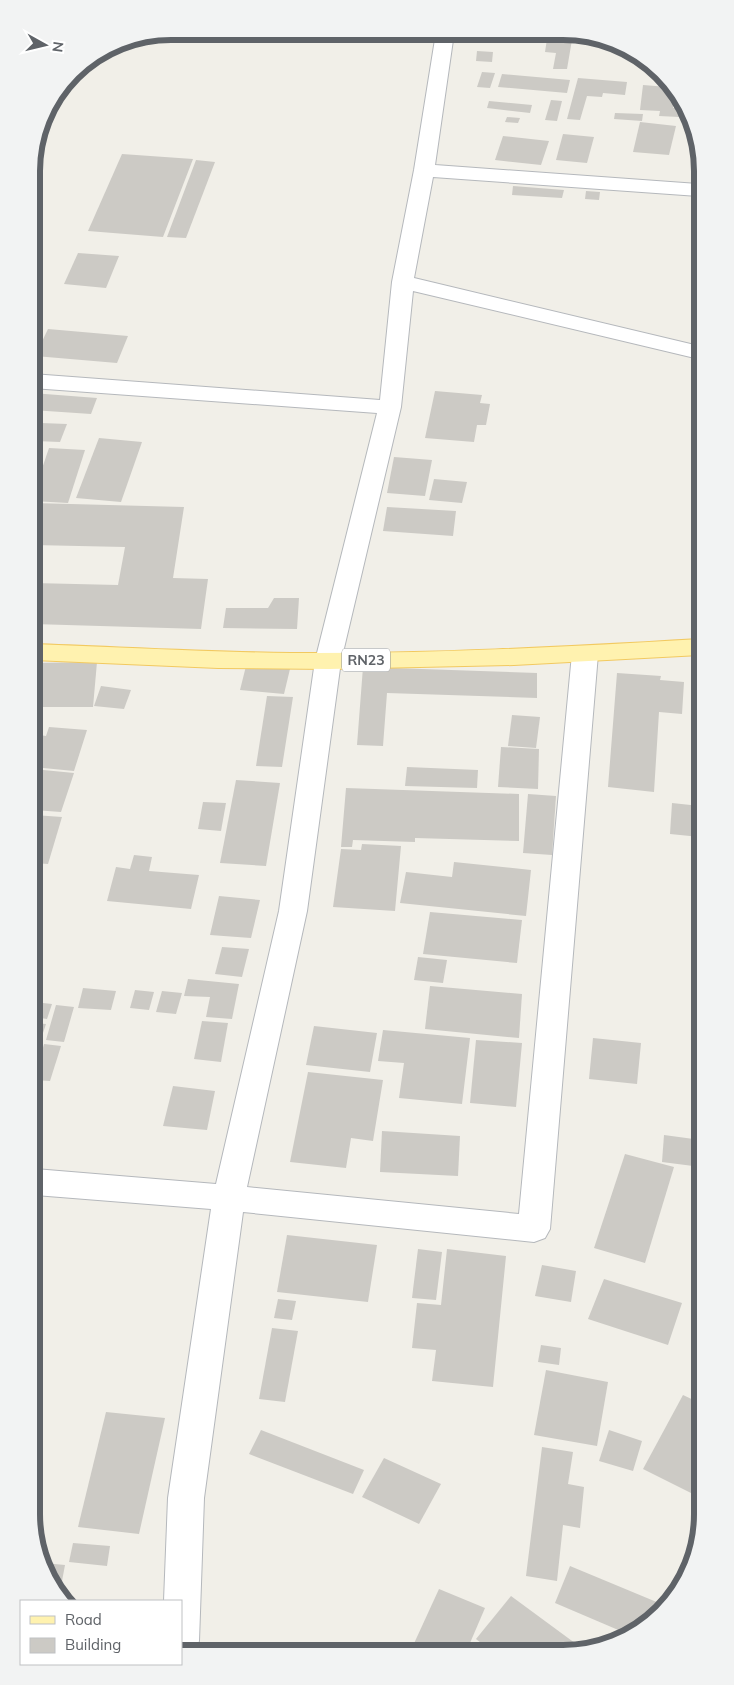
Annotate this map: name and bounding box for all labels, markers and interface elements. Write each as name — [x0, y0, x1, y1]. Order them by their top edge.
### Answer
north arrow — [20, 20, 70, 70]
text: N — [48, 40, 68, 53]
road number: RN23 — [342, 648, 390, 672]
legend — [20, 1600, 182, 1665]
text: Road — [65, 1610, 102, 1629]
text: Building — [65, 1635, 121, 1654]

